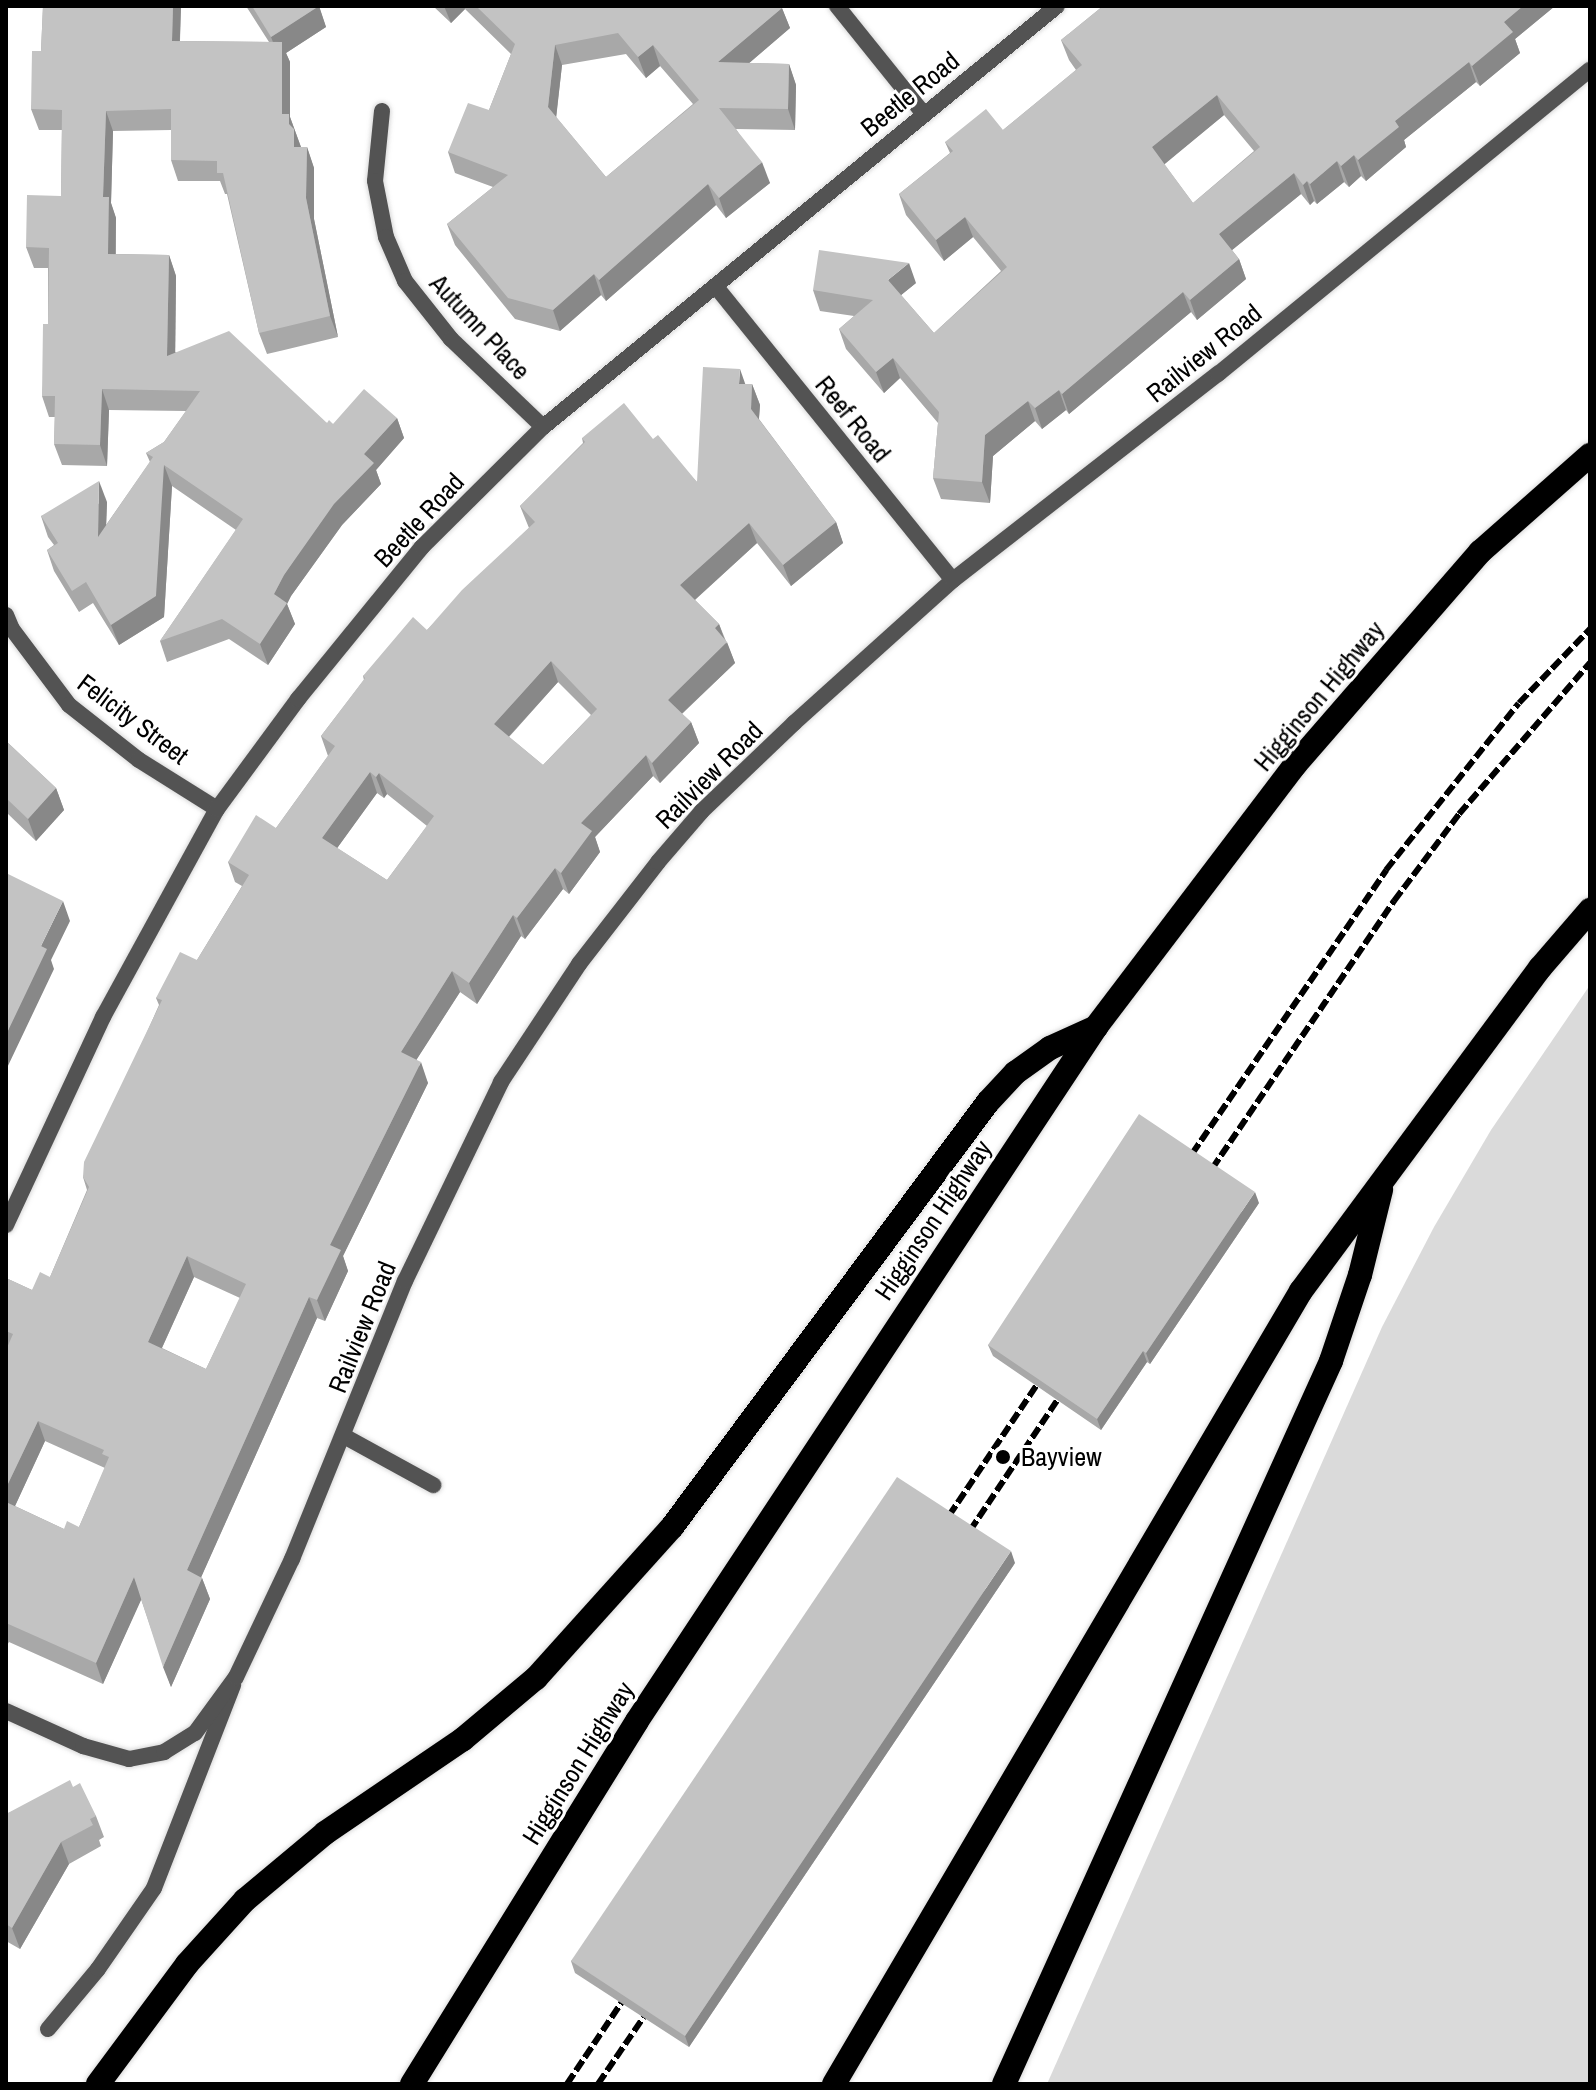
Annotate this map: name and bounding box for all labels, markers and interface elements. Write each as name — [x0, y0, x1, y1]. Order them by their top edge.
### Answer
street label: Beetle Road — [855, 45, 965, 143]
street label: Autumn Place — [423, 268, 537, 386]
street label: Railview Road — [1140, 297, 1268, 409]
street label: Reef Road — [809, 370, 897, 468]
street label: Beetle Road — [368, 466, 470, 574]
street label: Higginson Highway — [1247, 615, 1391, 777]
street label: Felicity Street — [72, 667, 194, 771]
street label: Railview Road — [649, 715, 769, 835]
street label: Higginson Highway — [868, 1134, 998, 1306]
street label: Railview Road — [322, 1257, 402, 1397]
place label: Bayview — [1021, 1441, 1102, 1473]
marker: Bayview — [992, 1446, 1014, 1468]
street label: Higginson Highway — [515, 1676, 641, 1850]

